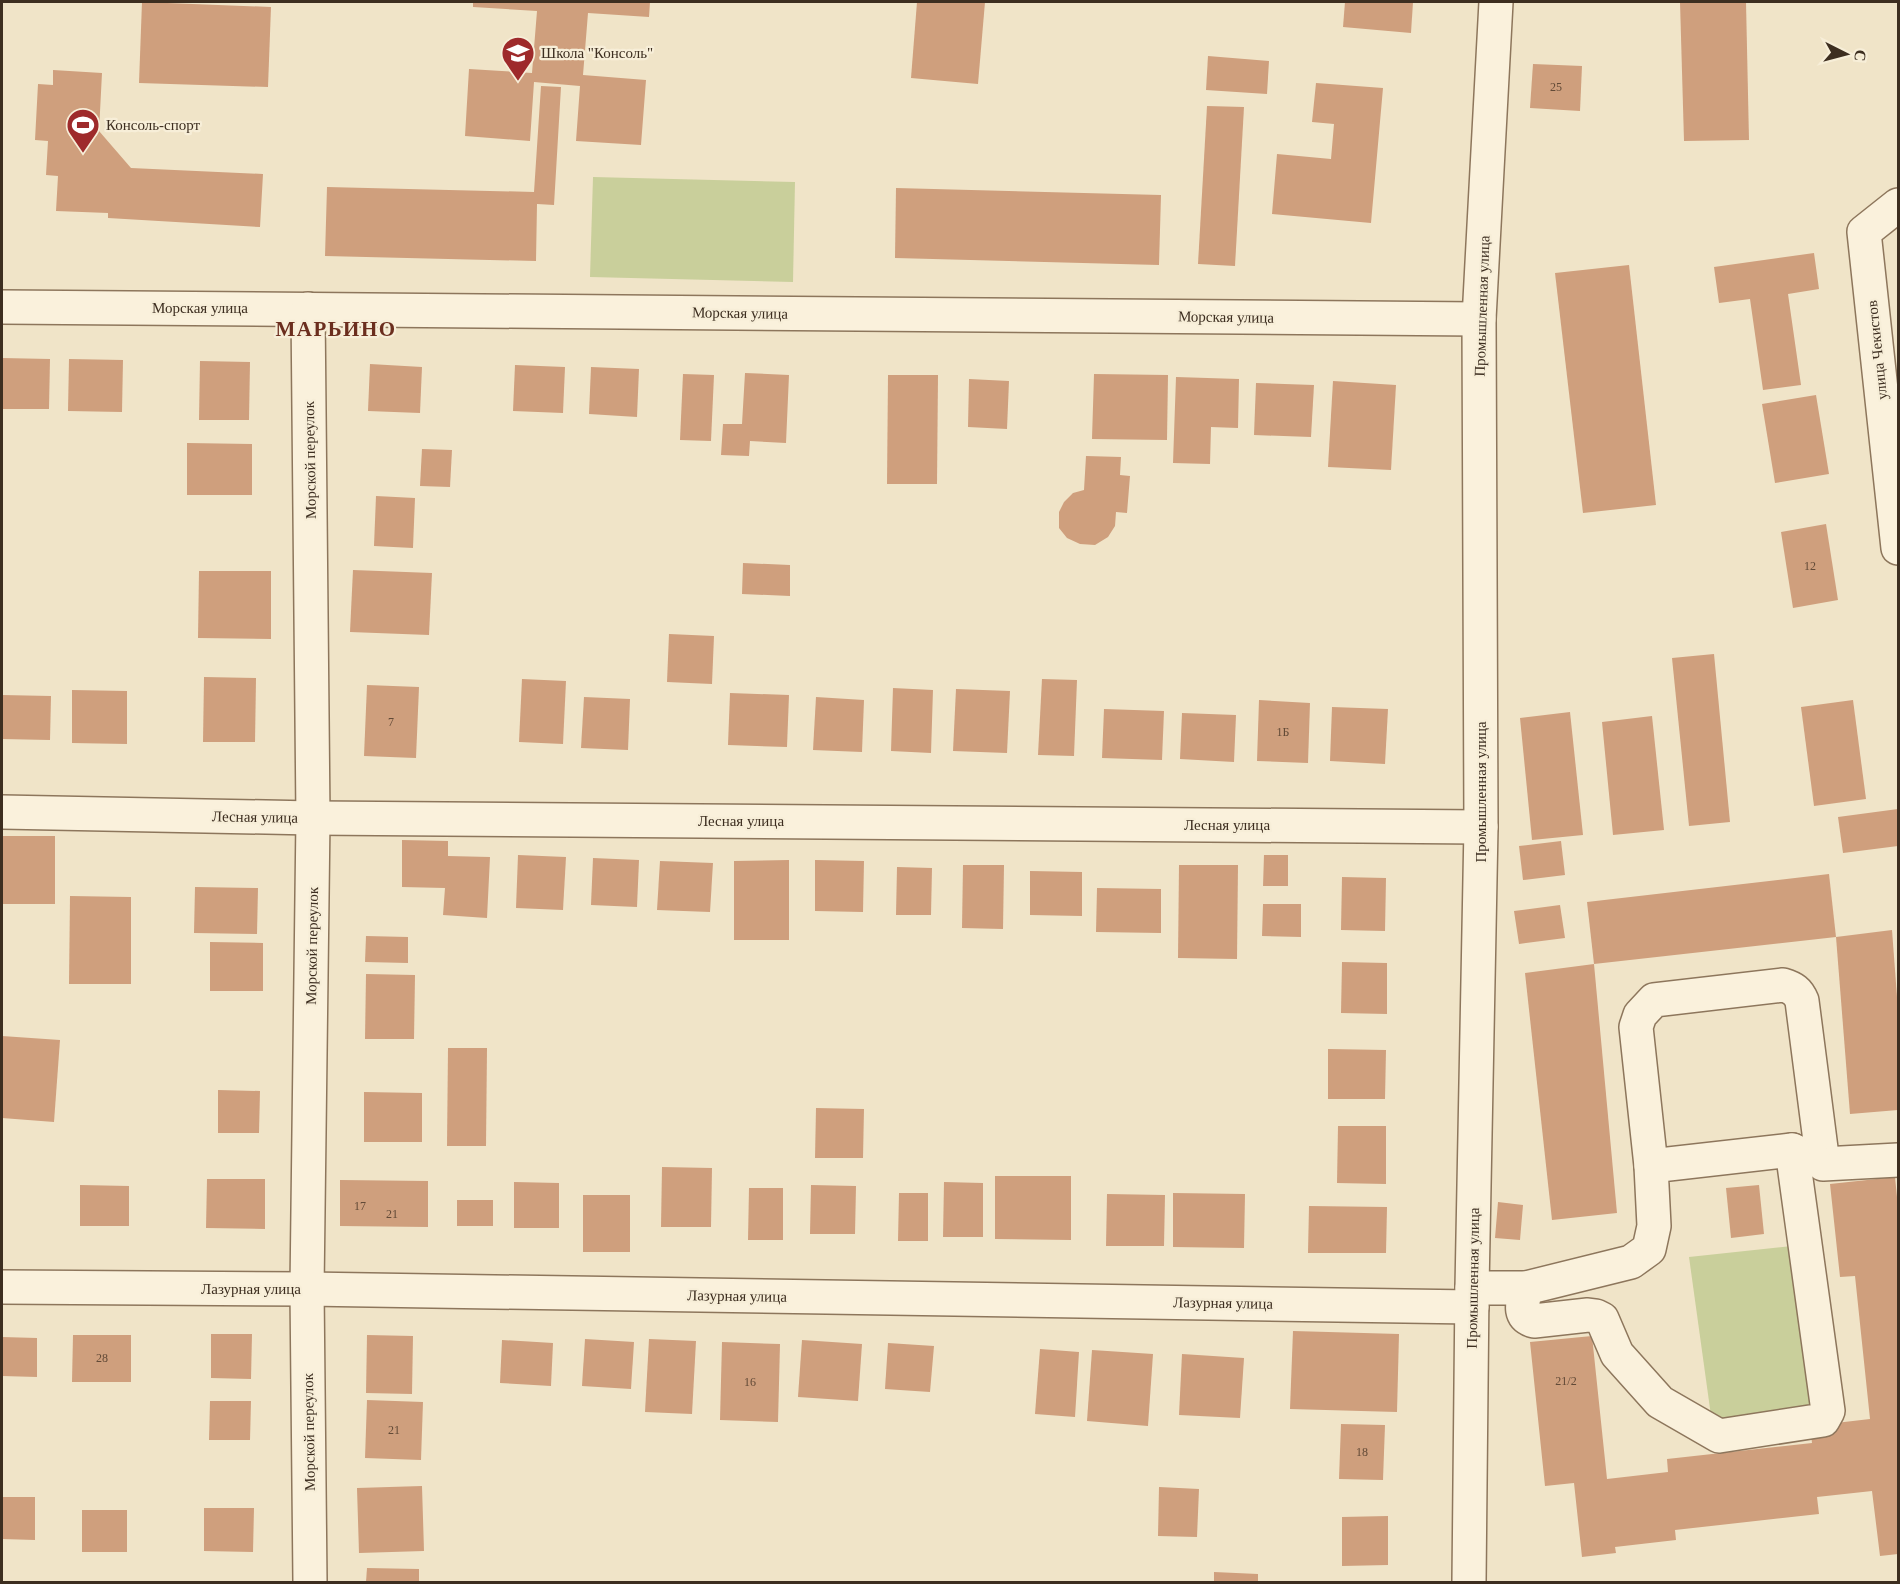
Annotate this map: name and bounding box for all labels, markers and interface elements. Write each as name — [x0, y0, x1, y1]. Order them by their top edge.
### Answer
north arrow — [1816, 24, 1876, 84]
school or university icon: Школа "Консоль" — [500, 35, 536, 82]
place label: Школа "Консоль" — [541, 45, 653, 61]
text: С — [1851, 49, 1869, 62]
house number: 25 — [1550, 80, 1562, 94]
sports icon: Консоль-спорт — [65, 107, 101, 154]
place label: Консоль-спорт — [106, 117, 201, 133]
street label: Промышленная улица — [1472, 235, 1492, 377]
street label: улица Чекистов — [1864, 299, 1890, 401]
street label: Морская улица — [152, 300, 248, 316]
street label: Морская улица — [692, 304, 788, 322]
street label: Морская улица — [1178, 308, 1274, 326]
district label: МАРЬИНО — [275, 317, 397, 341]
street label: Морской переулок — [301, 400, 319, 519]
house number: 12 — [1804, 559, 1816, 573]
house number: 7 — [388, 715, 394, 729]
street label: Промышленная улица — [1473, 721, 1489, 863]
house number: 1Б — [1277, 725, 1290, 739]
street label: Лесная улица — [212, 808, 299, 826]
street label: Лесная улица — [698, 813, 784, 829]
street label: Лесная улица — [1184, 817, 1270, 833]
street label: Морской переулок — [303, 886, 321, 1005]
house number: 17 — [354, 1199, 366, 1213]
house number: 21 — [386, 1207, 398, 1221]
street label: Промышленная улица — [1464, 1207, 1482, 1349]
street label: Лазурная улица — [201, 1281, 301, 1297]
street label: Лазурная улица — [687, 1287, 787, 1305]
street label: Лазурная улица — [1173, 1294, 1273, 1312]
house number: 28 — [96, 1351, 108, 1365]
street label: Морской переулок — [300, 1372, 318, 1491]
house number: 21/2 — [1555, 1374, 1577, 1388]
house number: 16 — [744, 1375, 756, 1389]
house number: 21 — [388, 1423, 400, 1437]
house number: 18 — [1356, 1445, 1368, 1459]

